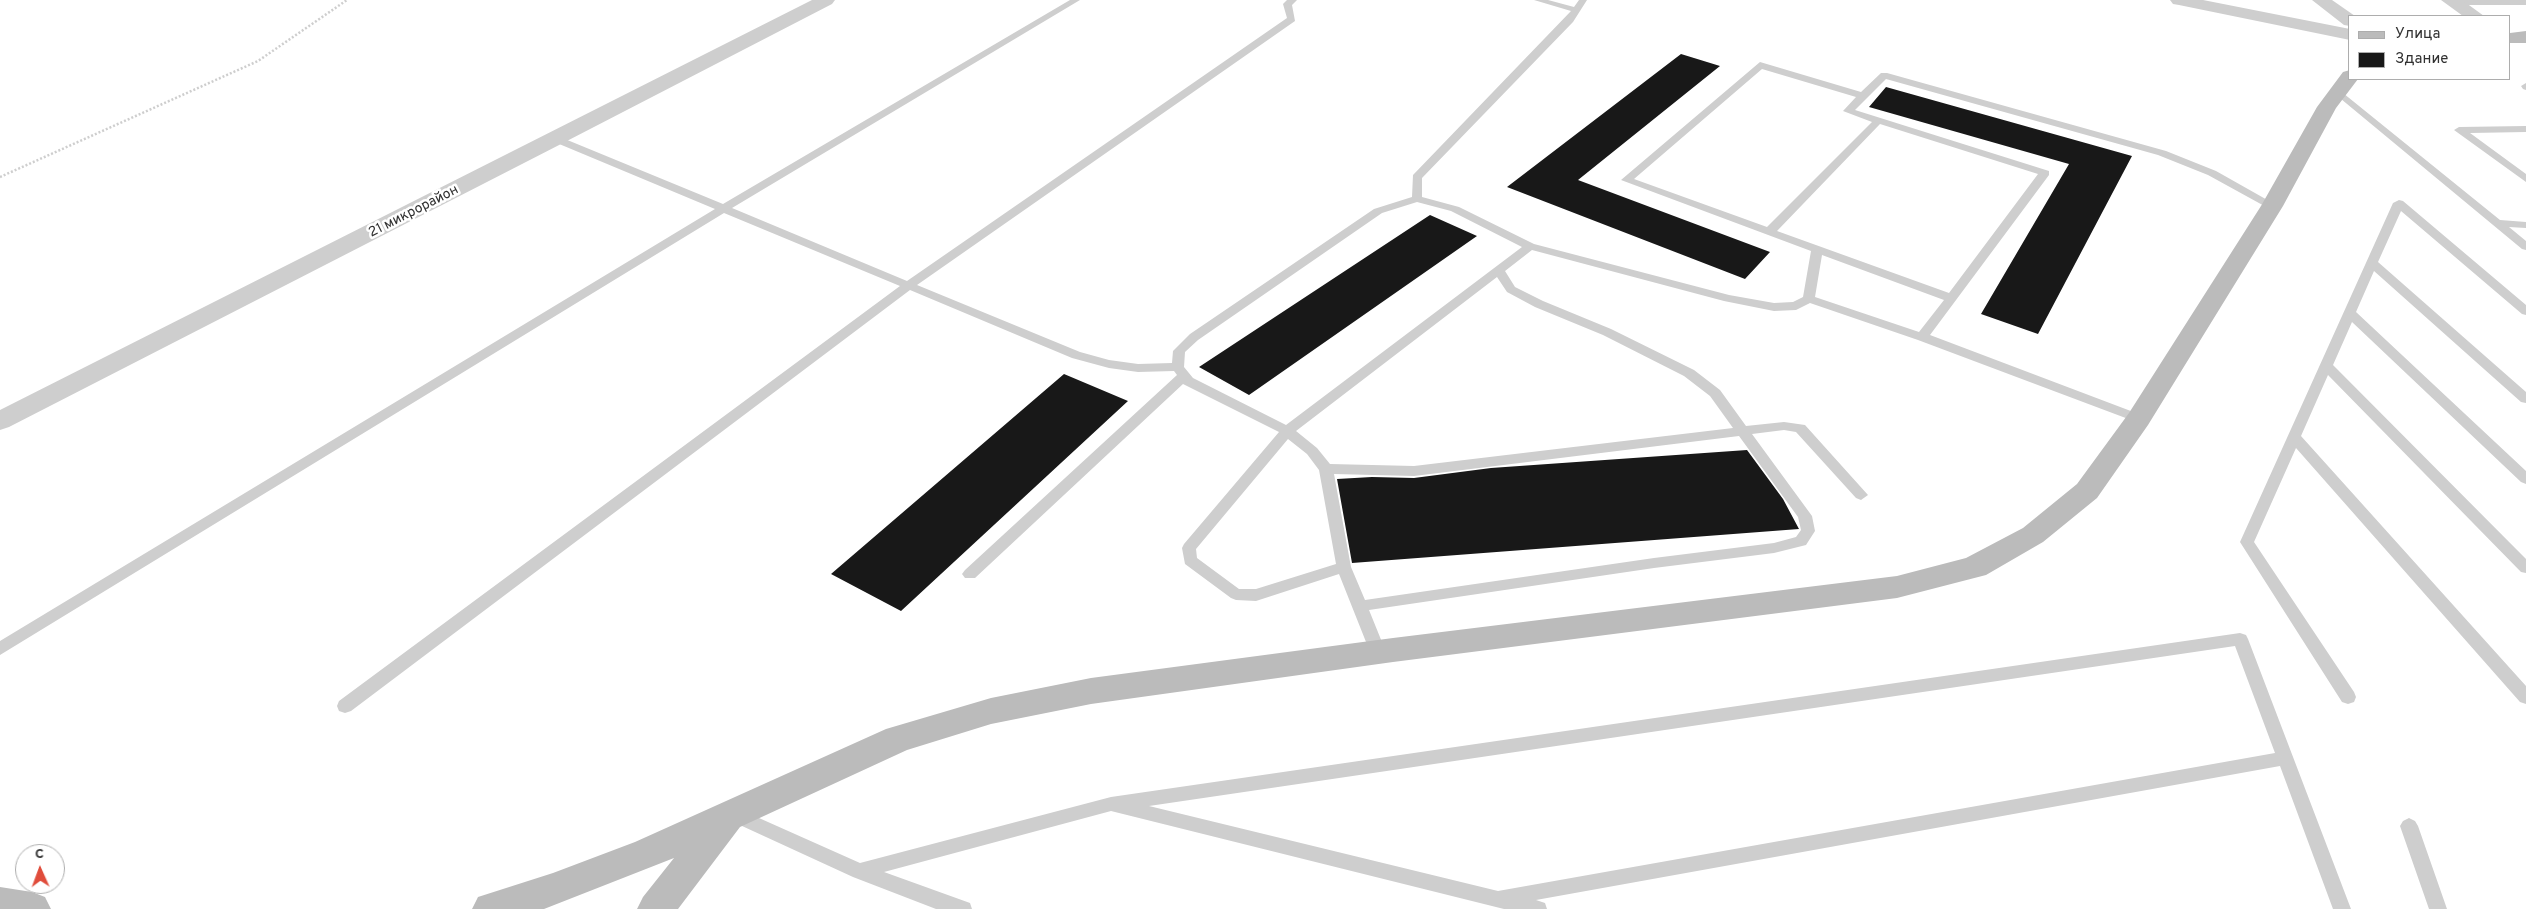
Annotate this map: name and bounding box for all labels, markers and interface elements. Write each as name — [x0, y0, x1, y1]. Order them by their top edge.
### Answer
legend — [2348, 15, 2511, 80]
text: Улица — [2395, 25, 2440, 44]
text: Здание — [2395, 50, 2448, 69]
street label: 21 микрорайон — [366, 182, 462, 242]
north arrow — [15, 844, 65, 894]
text: С — [35, 846, 44, 863]

